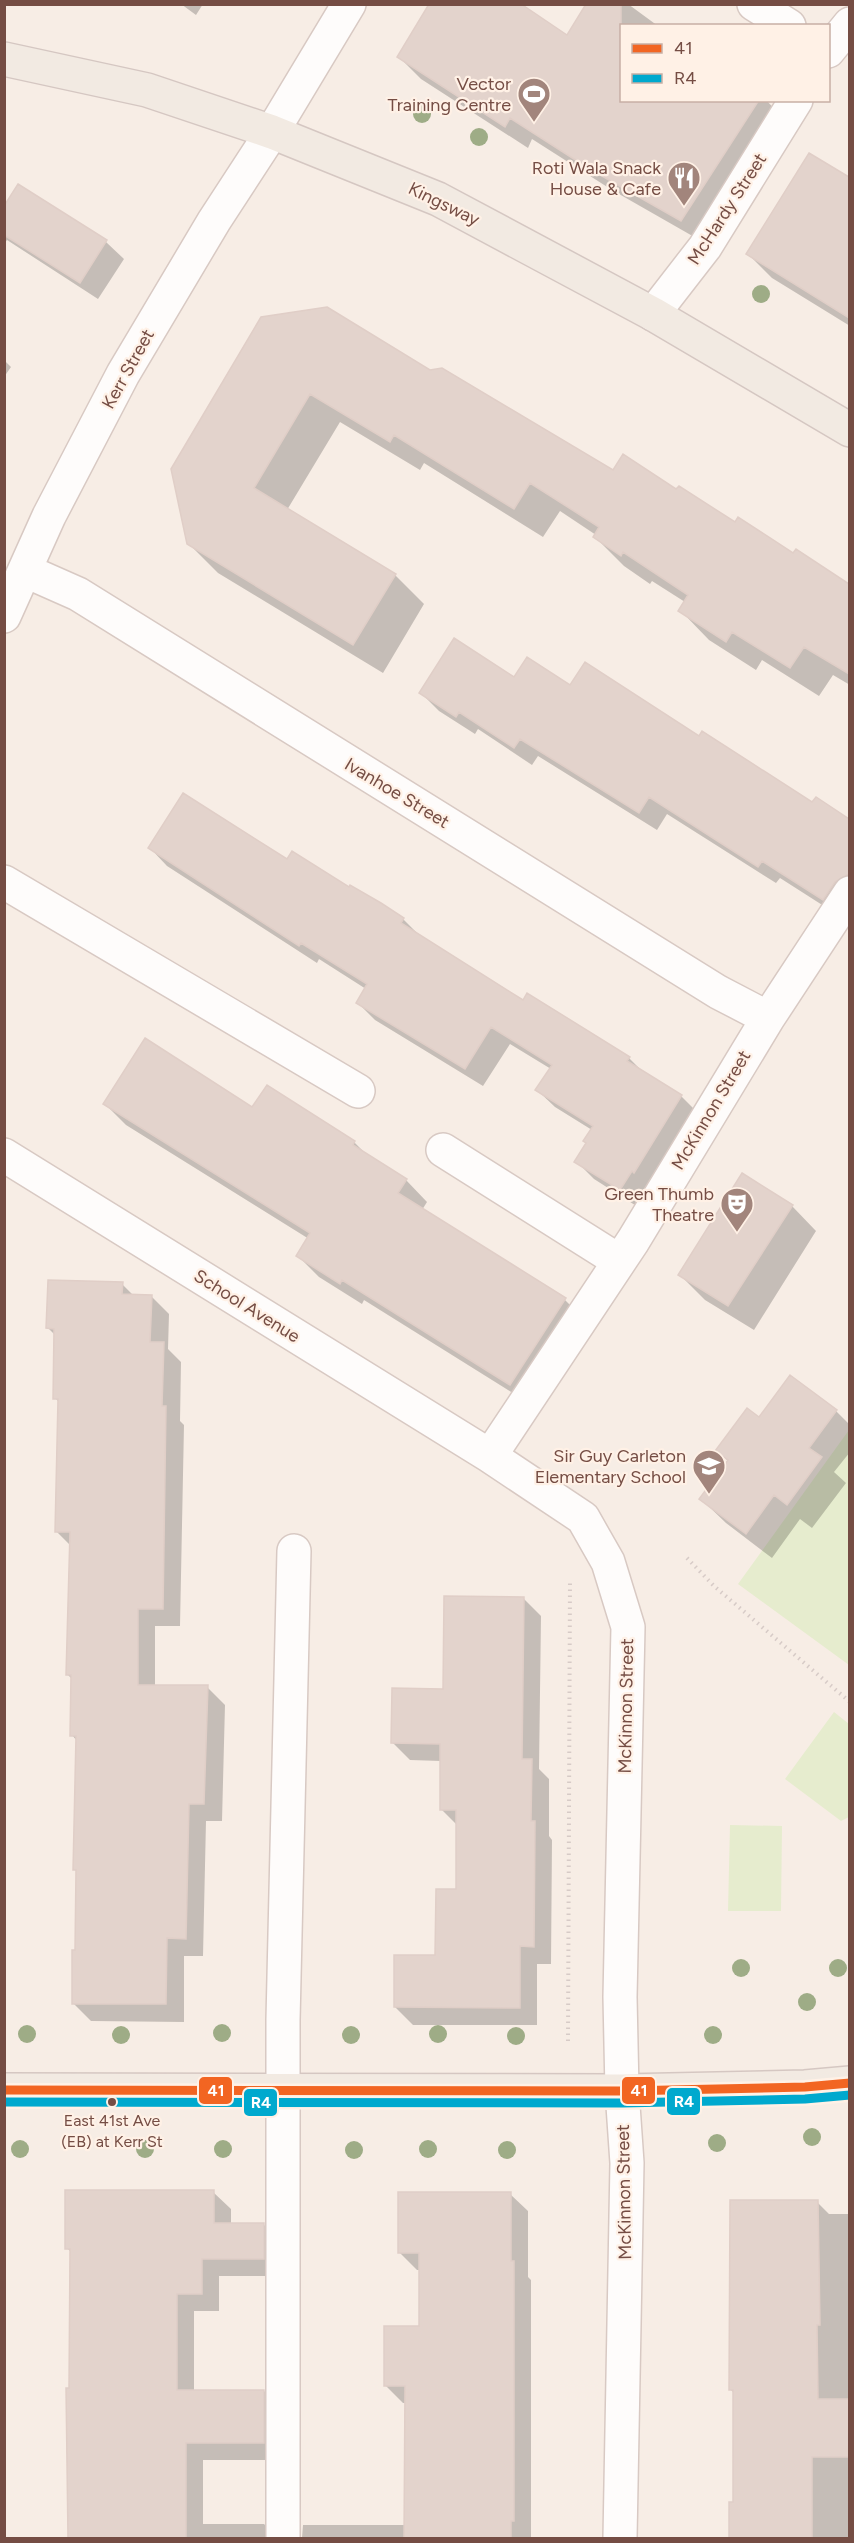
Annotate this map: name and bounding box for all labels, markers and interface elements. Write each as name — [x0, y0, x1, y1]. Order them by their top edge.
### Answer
legend — [620, 24, 830, 102]
text: 41 — [674, 37, 693, 59]
text: R4 — [674, 67, 696, 89]
place label: Vector Training Centre — [388, 73, 511, 116]
sports icon: Vector Training Centre — [516, 76, 552, 123]
street label: McHardy Street — [683, 149, 771, 269]
place label: Roti Wala Snack House & Cafe — [532, 157, 661, 200]
restaurant icon: Roti Wala Snack House & Cafe — [666, 160, 702, 207]
street label: Kingsway — [405, 177, 484, 231]
street label: Kerr Street — [97, 325, 159, 413]
street label: Ivanhoe Street — [341, 753, 454, 833]
street label: McKinnon Street — [667, 1046, 755, 1174]
place label: Green Thumb Theatre — [604, 1183, 714, 1226]
theatre icon: Green Thumb Theatre — [719, 1186, 755, 1233]
street label: School Avenue — [190, 1265, 304, 1347]
place label: Sir Guy Carleton Elementary School — [535, 1445, 686, 1488]
school or university icon: Sir Guy Carleton Elementary School — [691, 1448, 727, 1495]
street label: McKinnon Street — [614, 1638, 638, 1774]
line badge: 41 — [198, 2076, 233, 2105]
line badge: 41 — [621, 2076, 656, 2105]
text: 41 — [208, 2081, 224, 2100]
text: 41 — [631, 2081, 647, 2100]
line badge: R4 — [666, 2087, 701, 2116]
line badge: R4 — [243, 2088, 278, 2117]
text: R4 — [674, 2092, 694, 2111]
text: R4 — [251, 2093, 271, 2112]
marker: East 41st Ave (EB) at Kerr St — [106, 2096, 118, 2108]
place label: East 41st Ave (EB) at Kerr St — [61, 2111, 163, 2151]
street label: McKinnon Street — [612, 2124, 636, 2260]

